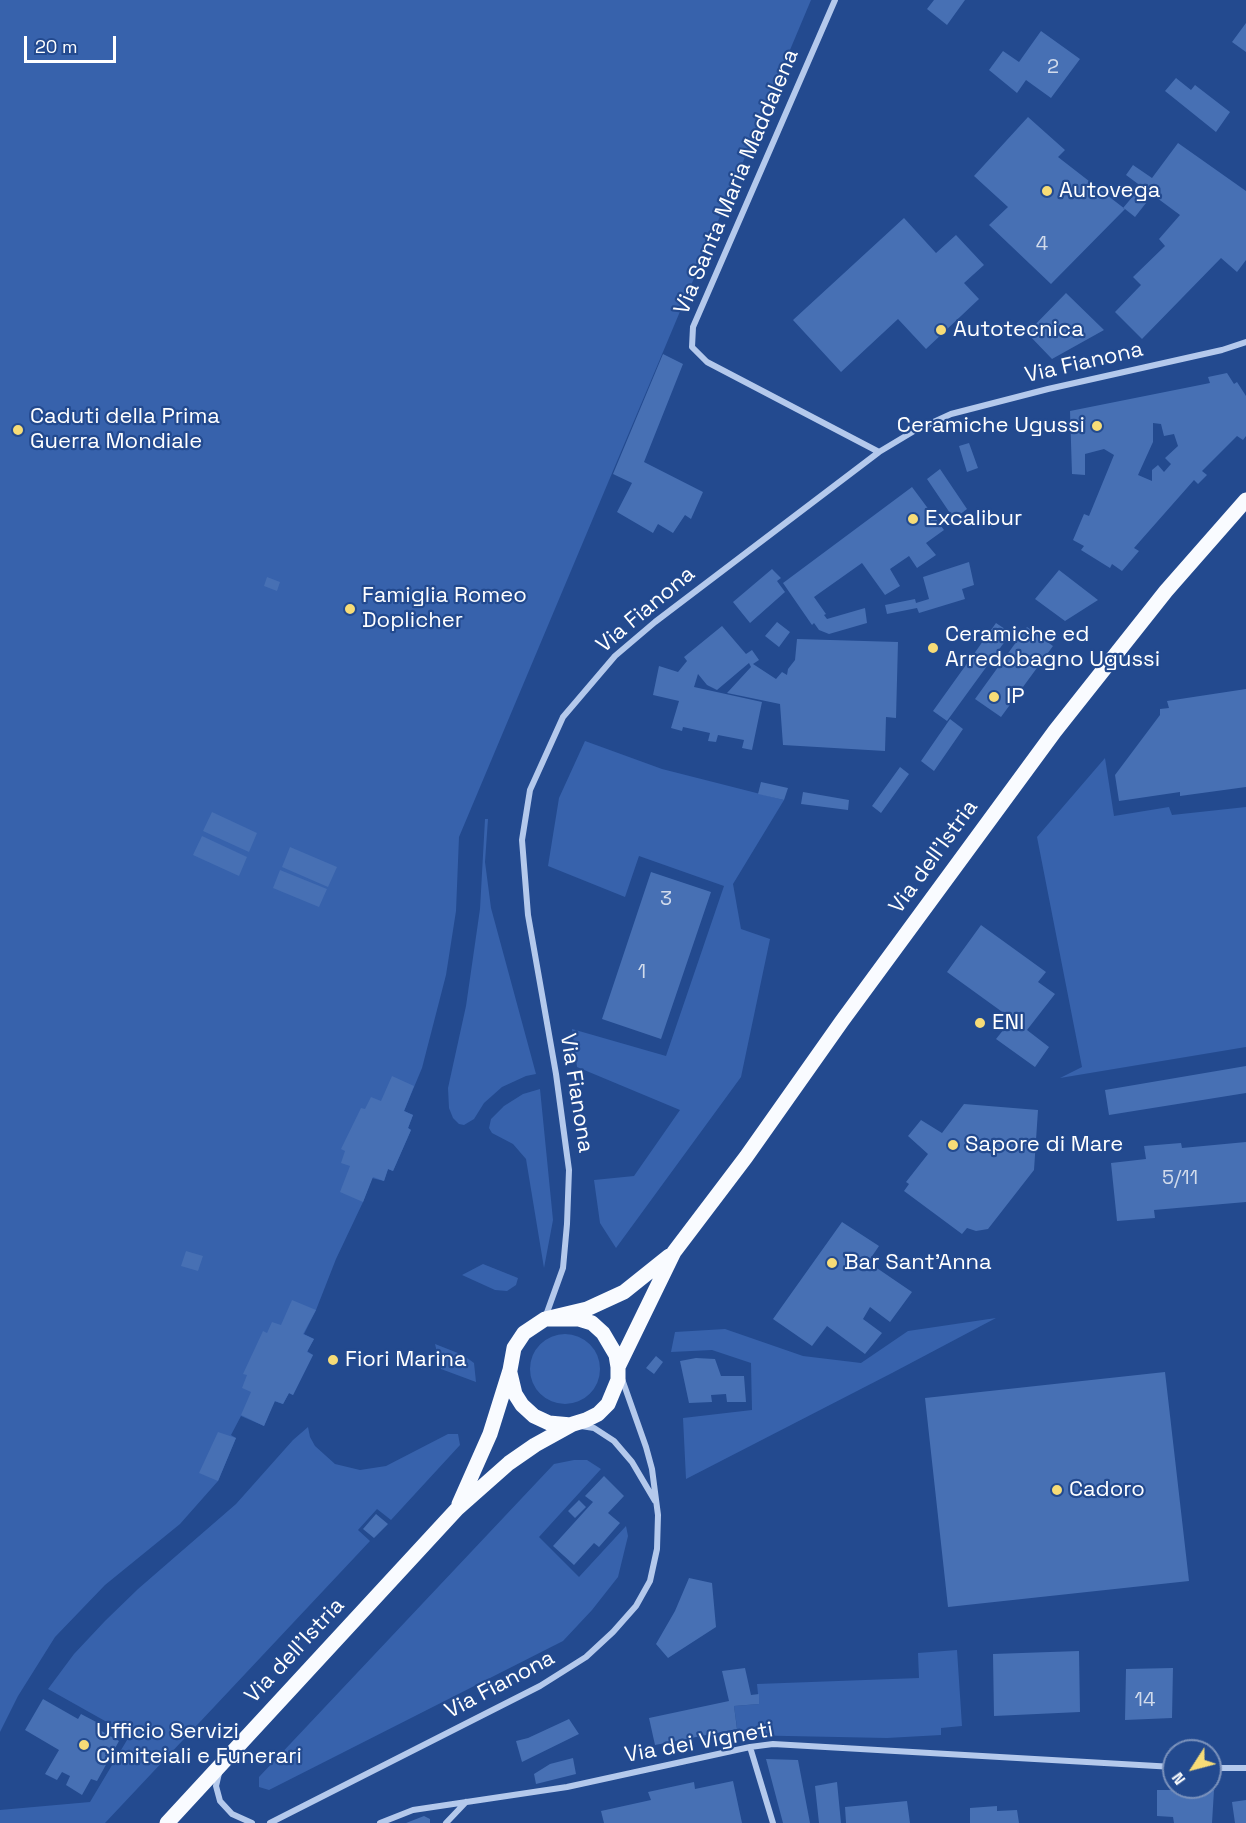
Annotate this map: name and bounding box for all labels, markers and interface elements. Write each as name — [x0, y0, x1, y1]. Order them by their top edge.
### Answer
scale bar — [27, 24, 118, 62]
text: 20 m — [35, 35, 78, 58]
street label: Via Santa Maria Maddalena — [669, 45, 805, 319]
house number: 2 — [1047, 56, 1059, 80]
place label: Autovega — [1059, 178, 1160, 204]
marker: Autovega — [1040, 184, 1054, 198]
house number: 4 — [1036, 233, 1048, 257]
place label: Autotecnica — [953, 317, 1084, 343]
marker: Autotecnica — [934, 323, 948, 337]
street label: Via Fianona — [1022, 337, 1146, 389]
place label: Caduti della Prima Guerra Mondiale — [30, 404, 220, 456]
place label: Ceramiche Ugussi — [897, 413, 1085, 439]
marker: Ceramiche Ugussi — [1090, 419, 1104, 433]
marker: Caduti della Prima Guerra Mondiale — [11, 423, 25, 437]
place label: Excalibur — [925, 506, 1022, 532]
marker: Excalibur — [906, 512, 920, 526]
street label: Via Fianona — [591, 561, 701, 659]
place label: Famiglia Romeo Doplicher — [362, 583, 527, 634]
marker: Famiglia Romeo Doplicher — [343, 602, 357, 616]
place label: Ceramiche ed Arredobagno Ugussi — [945, 622, 1160, 674]
marker: Ceramiche ed Arredobagno Ugussi — [926, 641, 940, 655]
place label: IP — [1006, 684, 1025, 710]
marker: IP — [987, 690, 1001, 704]
street label: Via dell'Istria — [884, 795, 984, 919]
house number: 3 — [660, 888, 672, 912]
house number: 1 — [638, 961, 646, 985]
place label: ENI — [992, 1010, 1024, 1036]
marker: ENI — [973, 1016, 987, 1030]
street label: Via Fianona — [554, 1031, 598, 1155]
place label: Sapore di Mare — [965, 1132, 1123, 1158]
marker: Sapore di Mare — [946, 1138, 960, 1152]
house number: 5/11 — [1162, 1167, 1198, 1191]
place label: Bar Sant'Anna — [844, 1250, 992, 1276]
marker: Bar Sant'Anna — [825, 1256, 839, 1270]
place label: Fiori Marina — [345, 1347, 467, 1373]
marker: Fiori Marina — [326, 1353, 340, 1367]
place label: Cadoro — [1069, 1477, 1145, 1503]
marker: Cadoro — [1050, 1483, 1064, 1497]
street label: Via dell'Istria — [240, 1593, 350, 1709]
street label: Via Fianona — [441, 1645, 559, 1725]
house number: 14 — [1135, 1689, 1155, 1713]
street label: Via dei Vigneti — [623, 1717, 775, 1769]
place label: Ufficio Servizi Cimiteiali e Funerari — [96, 1719, 302, 1771]
marker: Ufficio Servizi Cimiteiali e Funerari — [77, 1738, 91, 1752]
north arrow — [1162, 1739, 1222, 1799]
text: N — [1167, 1768, 1190, 1789]

